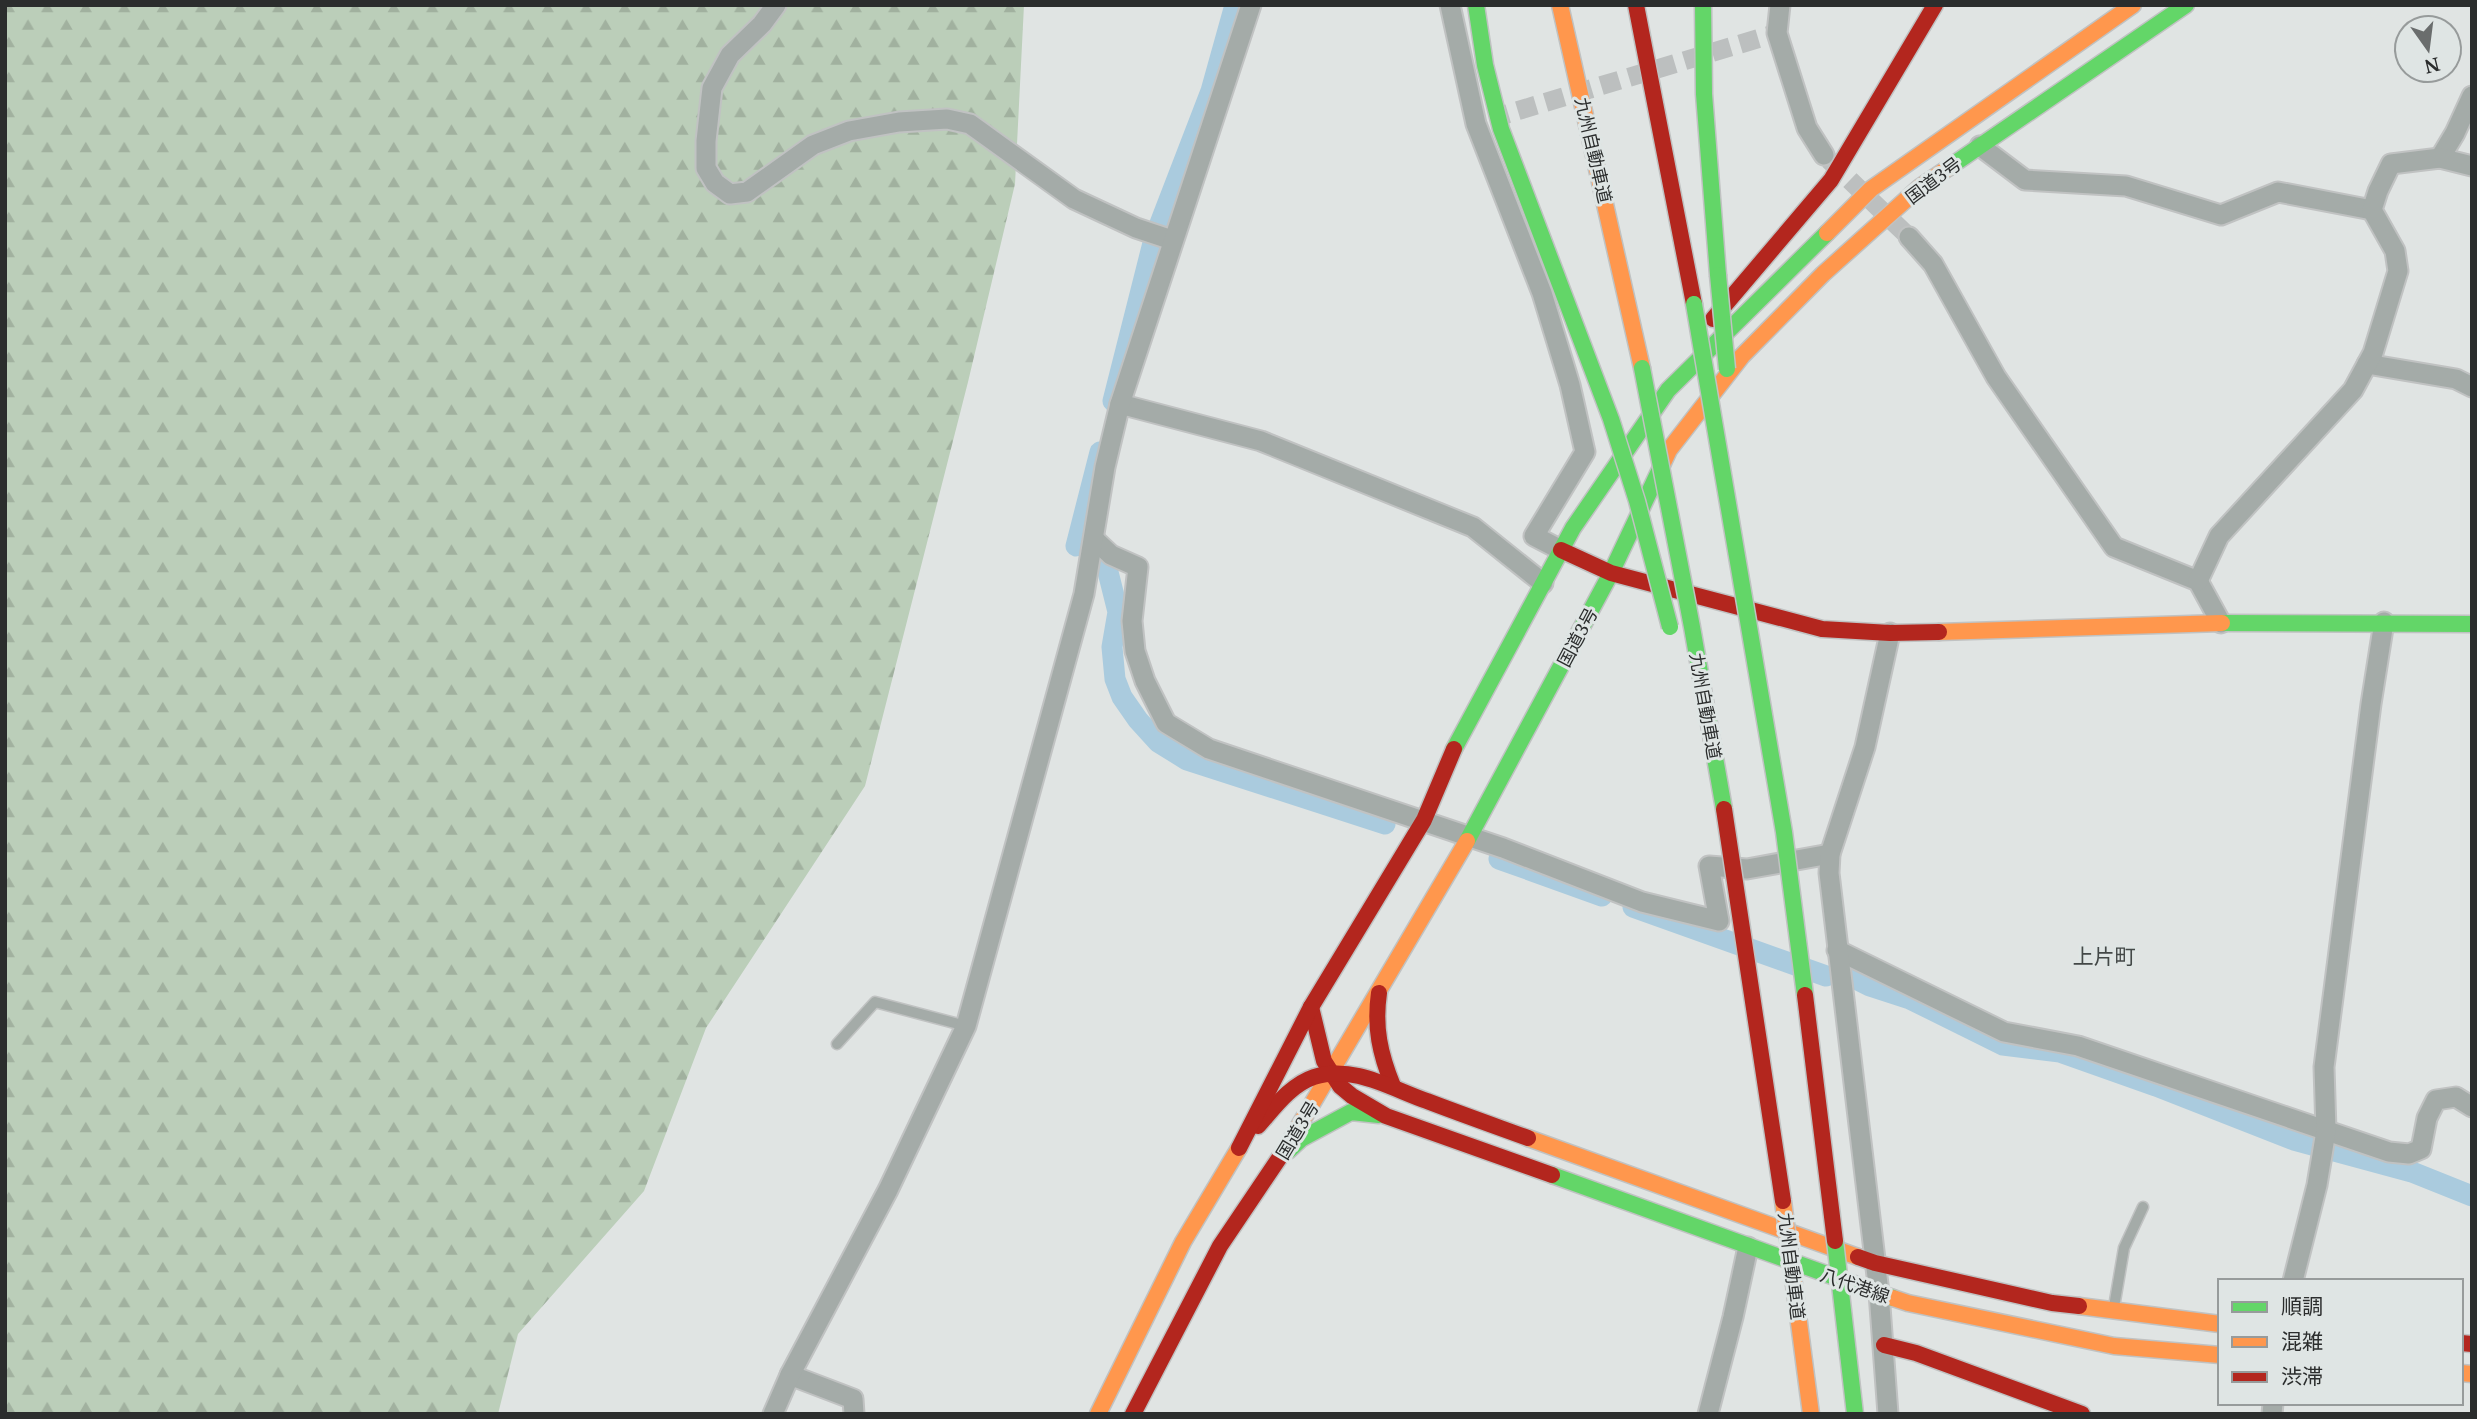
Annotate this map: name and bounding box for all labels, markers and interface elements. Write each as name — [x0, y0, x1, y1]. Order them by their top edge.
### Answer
north arrow — [2393, 14, 2463, 84]
text: N — [2422, 51, 2443, 80]
street label: 九州自動車道 — [1570, 95, 1618, 205]
street label: 国道3号 — [1900, 151, 1966, 209]
street label: 国道3号 — [1551, 603, 1603, 671]
street label: 九州自動車道 — [1685, 651, 1727, 761]
district label: 上片町 — [2073, 942, 2136, 970]
street label: 国道3号 — [1270, 1096, 1324, 1164]
street label: 九州自動車道 — [1774, 1211, 1810, 1321]
street label: 八代港線 — [1817, 1262, 1893, 1308]
legend — [2218, 1279, 2463, 1405]
text: 順調 — [2281, 1292, 2323, 1320]
text: 混雑 — [2281, 1327, 2323, 1355]
text: 渋滞 — [2281, 1362, 2323, 1390]

